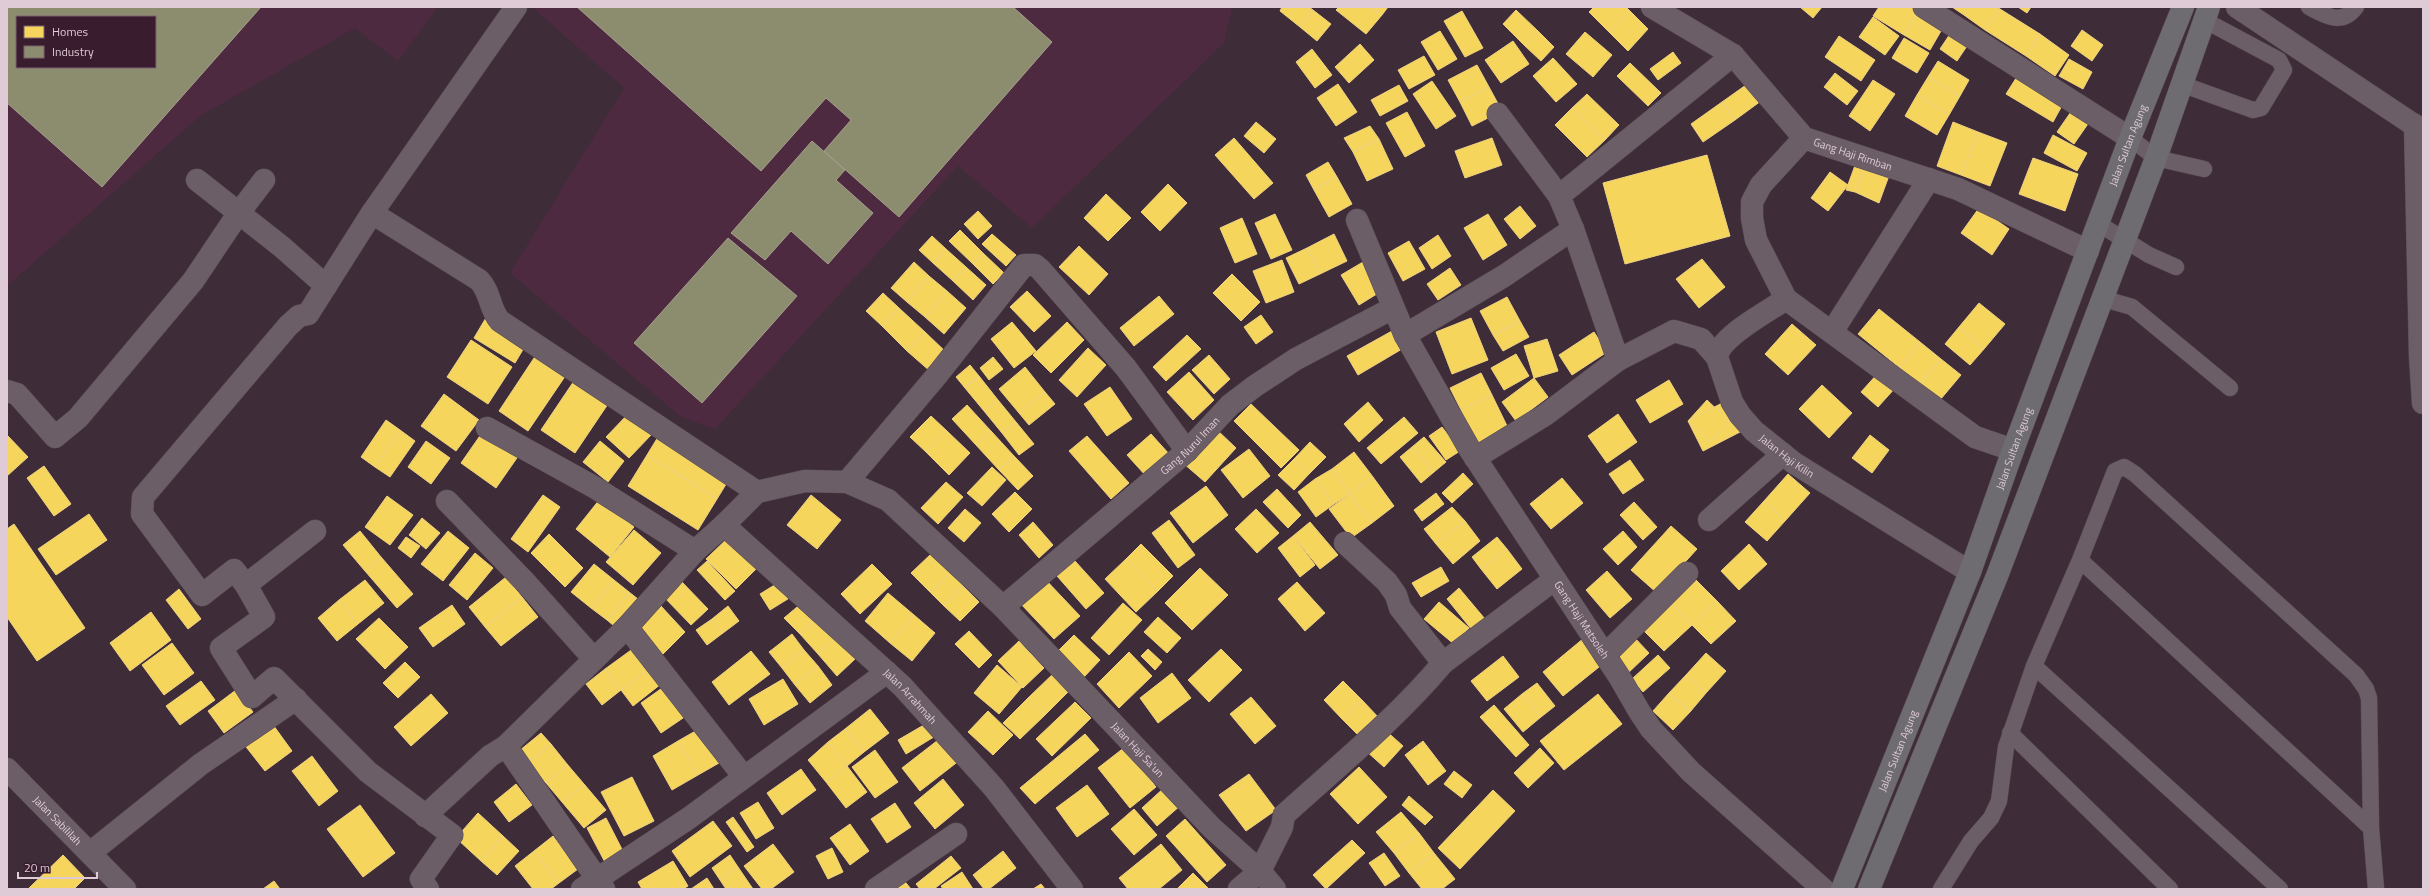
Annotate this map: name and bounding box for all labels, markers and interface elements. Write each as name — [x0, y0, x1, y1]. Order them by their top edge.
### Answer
legend — [16, 16, 156, 68]
text: Homes — [52, 22, 88, 41]
text: Industry — [52, 42, 94, 61]
street label: Jalan Sultan Agung — [2105, 101, 2151, 188]
street label: Gang Haji Rimban — [1811, 134, 1895, 175]
street label: Jalan Sultan Agung — [1992, 405, 2036, 492]
street label: Gang Nurul Iman — [1157, 413, 1223, 478]
street label: Jalan Haji Kilin — [1756, 430, 1817, 482]
street label: Gang Haji Matsoleh — [1550, 578, 1613, 662]
street label: Jalan Arrahmah — [880, 665, 941, 728]
street label: Jalan Sultan Agung — [1874, 707, 1922, 794]
street label: Jalan Haji Sa'un — [1108, 718, 1168, 781]
street label: Jalan Sabililah — [29, 792, 86, 849]
scale bar — [18, 854, 97, 880]
text: 20 m — [24, 858, 50, 877]

